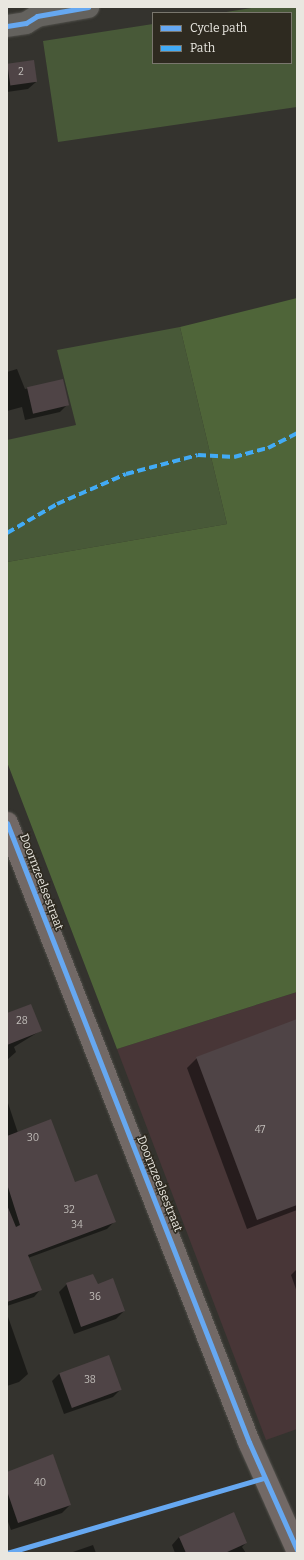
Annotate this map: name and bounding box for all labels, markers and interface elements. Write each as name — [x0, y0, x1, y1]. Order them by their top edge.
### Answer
legend — [152, 12, 292, 64]
text: Cycle path — [190, 21, 247, 35]
text: Path — [190, 41, 215, 55]
house number: 2 — [18, 67, 24, 79]
street label: Doornzeelsestraat — [16, 832, 66, 932]
house number: 28 — [16, 1016, 28, 1028]
house number: 47 — [255, 1125, 265, 1137]
house number: 30 — [27, 1133, 39, 1145]
street label: Doornzeelsestraat — [133, 1134, 185, 1234]
house number: 32 — [63, 1205, 75, 1217]
house number: 34 — [71, 1220, 83, 1232]
house number: 36 — [89, 1292, 101, 1304]
house number: 38 — [84, 1375, 96, 1387]
house number: 40 — [34, 1478, 46, 1490]

